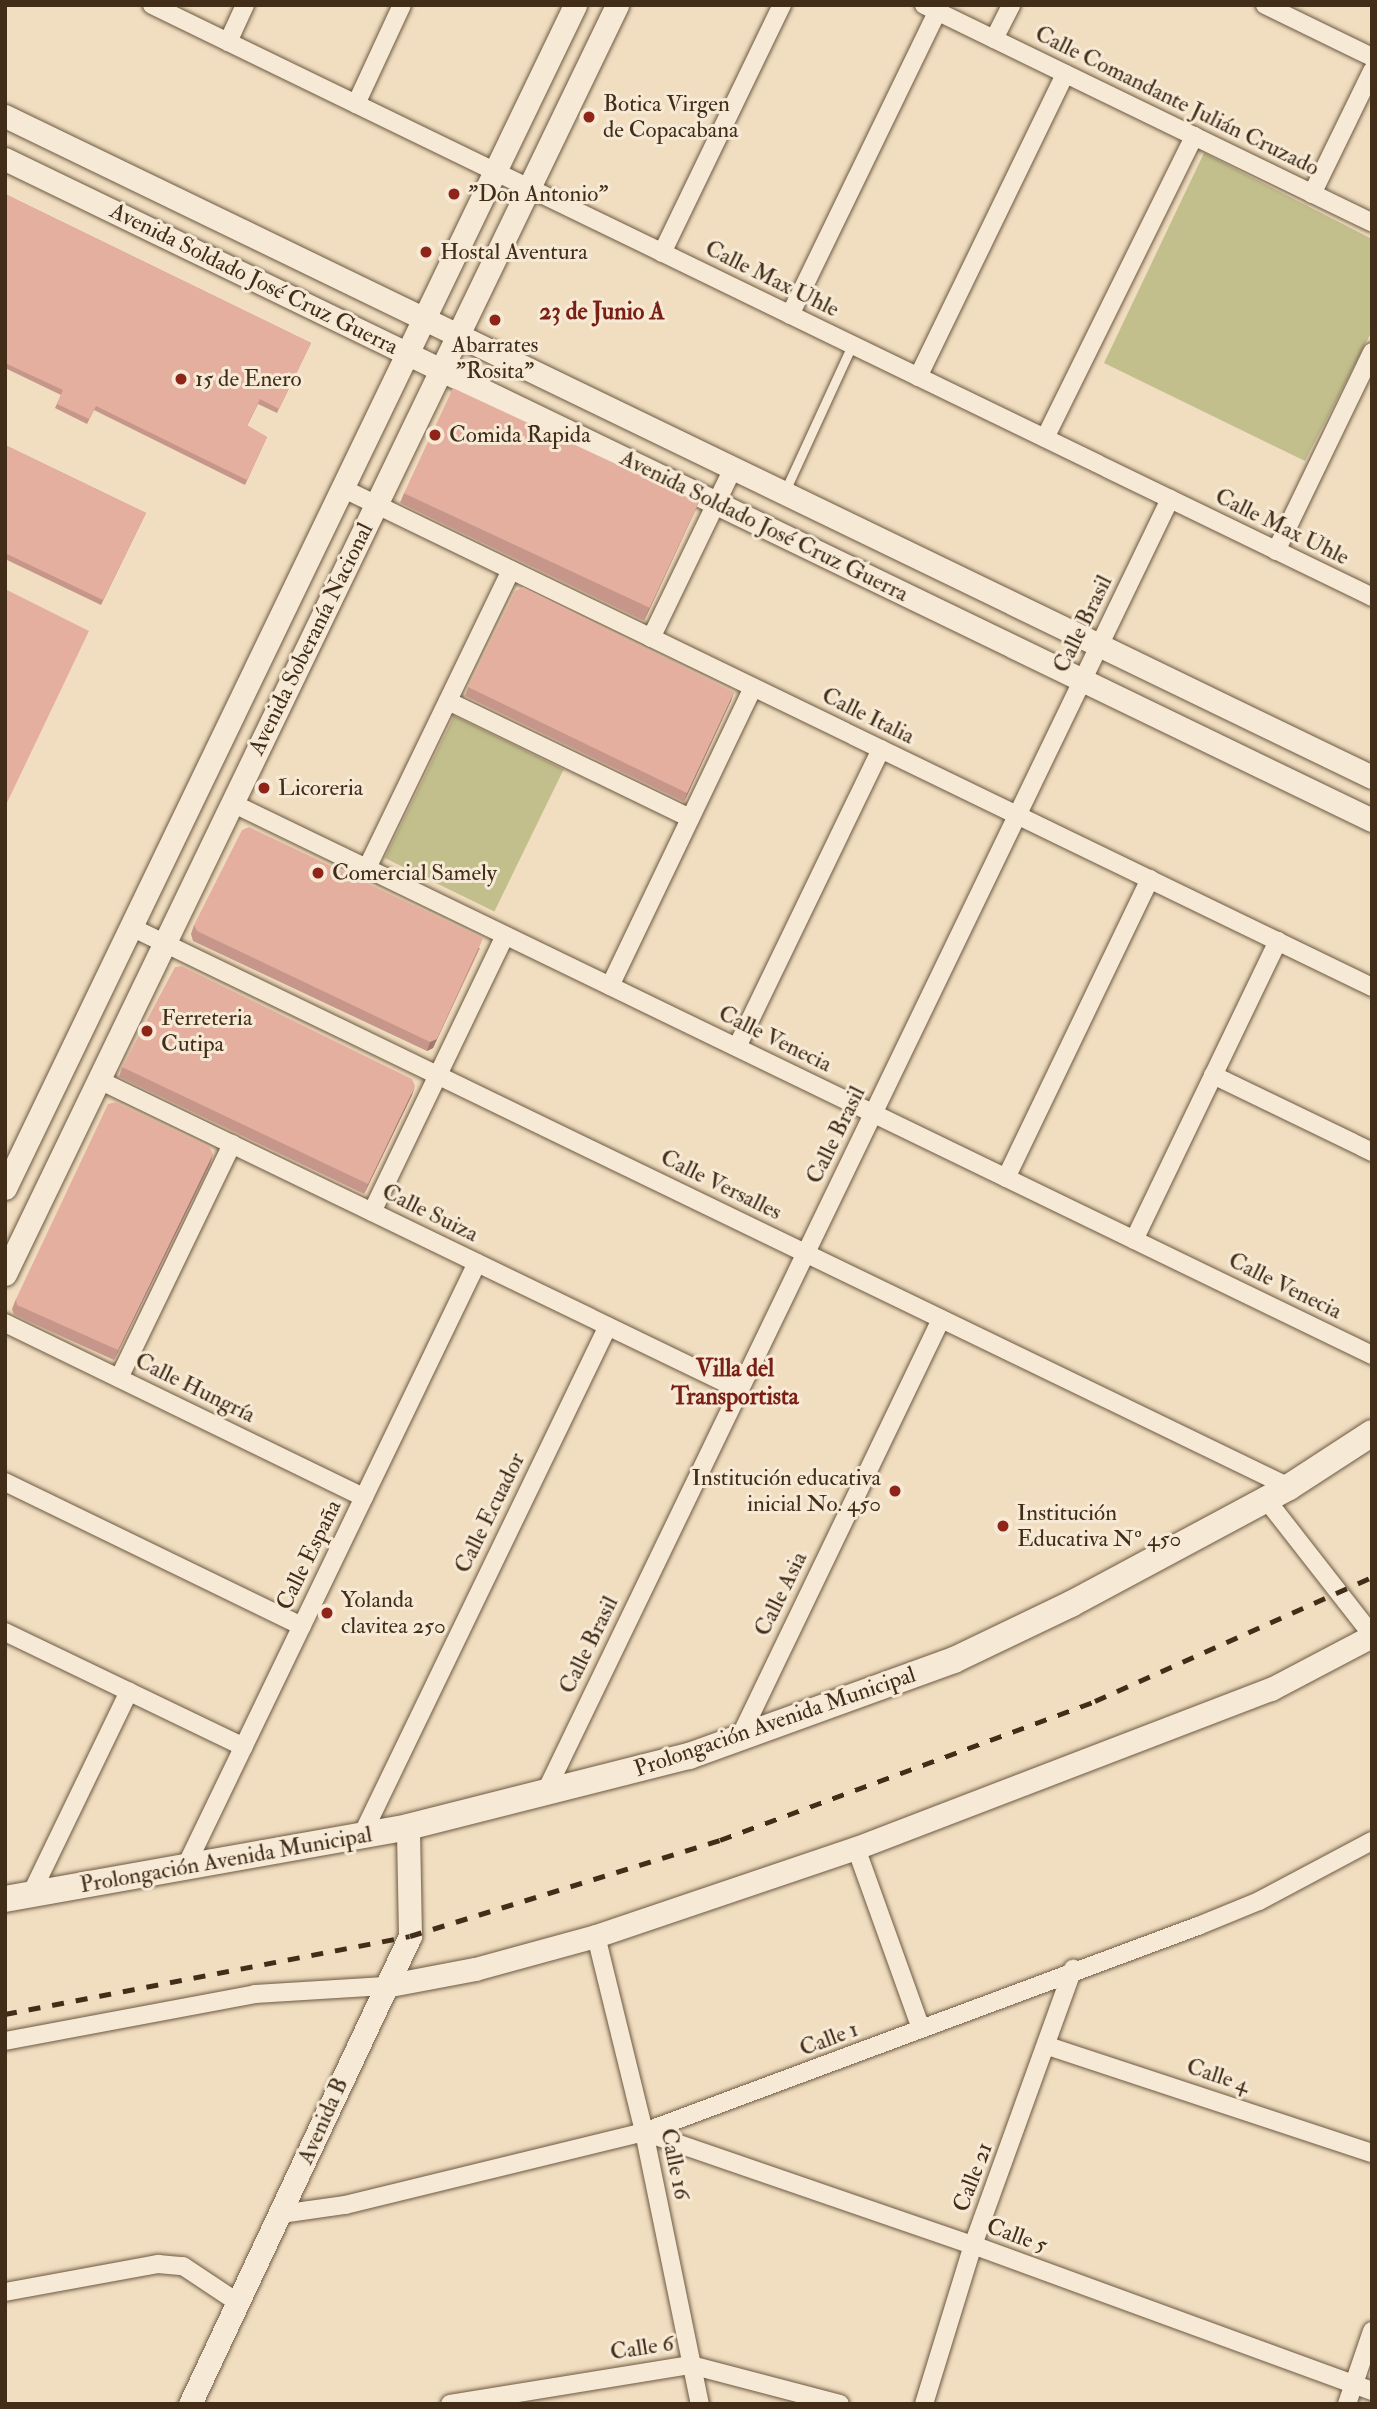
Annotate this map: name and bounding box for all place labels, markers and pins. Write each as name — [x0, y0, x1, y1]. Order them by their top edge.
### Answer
place label: Botica Virgen de Copacabana — [603, 90, 739, 144]
marker: Botica Virgen de Copacabana — [581, 109, 597, 125]
place label: "Don Antonio" — [468, 180, 608, 208]
marker: "Don Antonio" — [446, 186, 462, 202]
place label: Hostal Aventura — [440, 238, 588, 266]
marker: Hostal Aventura — [418, 244, 434, 260]
marker: Abarrates "Rosita" — [487, 312, 503, 328]
place label: Abarrates "Rosita" — [452, 331, 538, 385]
place label: 15 de Enero — [195, 365, 301, 393]
marker: 15 de Enero — [173, 371, 189, 387]
place label: Comida Rapida — [449, 421, 591, 449]
marker: Comida Rapida — [427, 427, 443, 443]
place label: Licoreria — [278, 774, 363, 802]
marker: Licoreria — [256, 780, 272, 796]
place label: Comercial Samely — [332, 859, 497, 887]
marker: Comercial Samely — [310, 865, 326, 881]
place label: Ferreteria Cutipa — [161, 1004, 252, 1058]
marker: Ferreteria Cutipa — [139, 1023, 155, 1039]
place label: Institución educativa inicial No. 450 — [692, 1464, 881, 1518]
marker: Institución educativa inicial No. 450 — [887, 1483, 903, 1499]
place label: Institución Educativa Nº 450 — [1017, 1499, 1181, 1553]
marker: Institución Educativa Nº 450 — [995, 1518, 1011, 1534]
place label: Yolanda clavitea 250 — [341, 1586, 446, 1640]
marker: Yolanda clavitea 250 — [319, 1605, 335, 1621]

